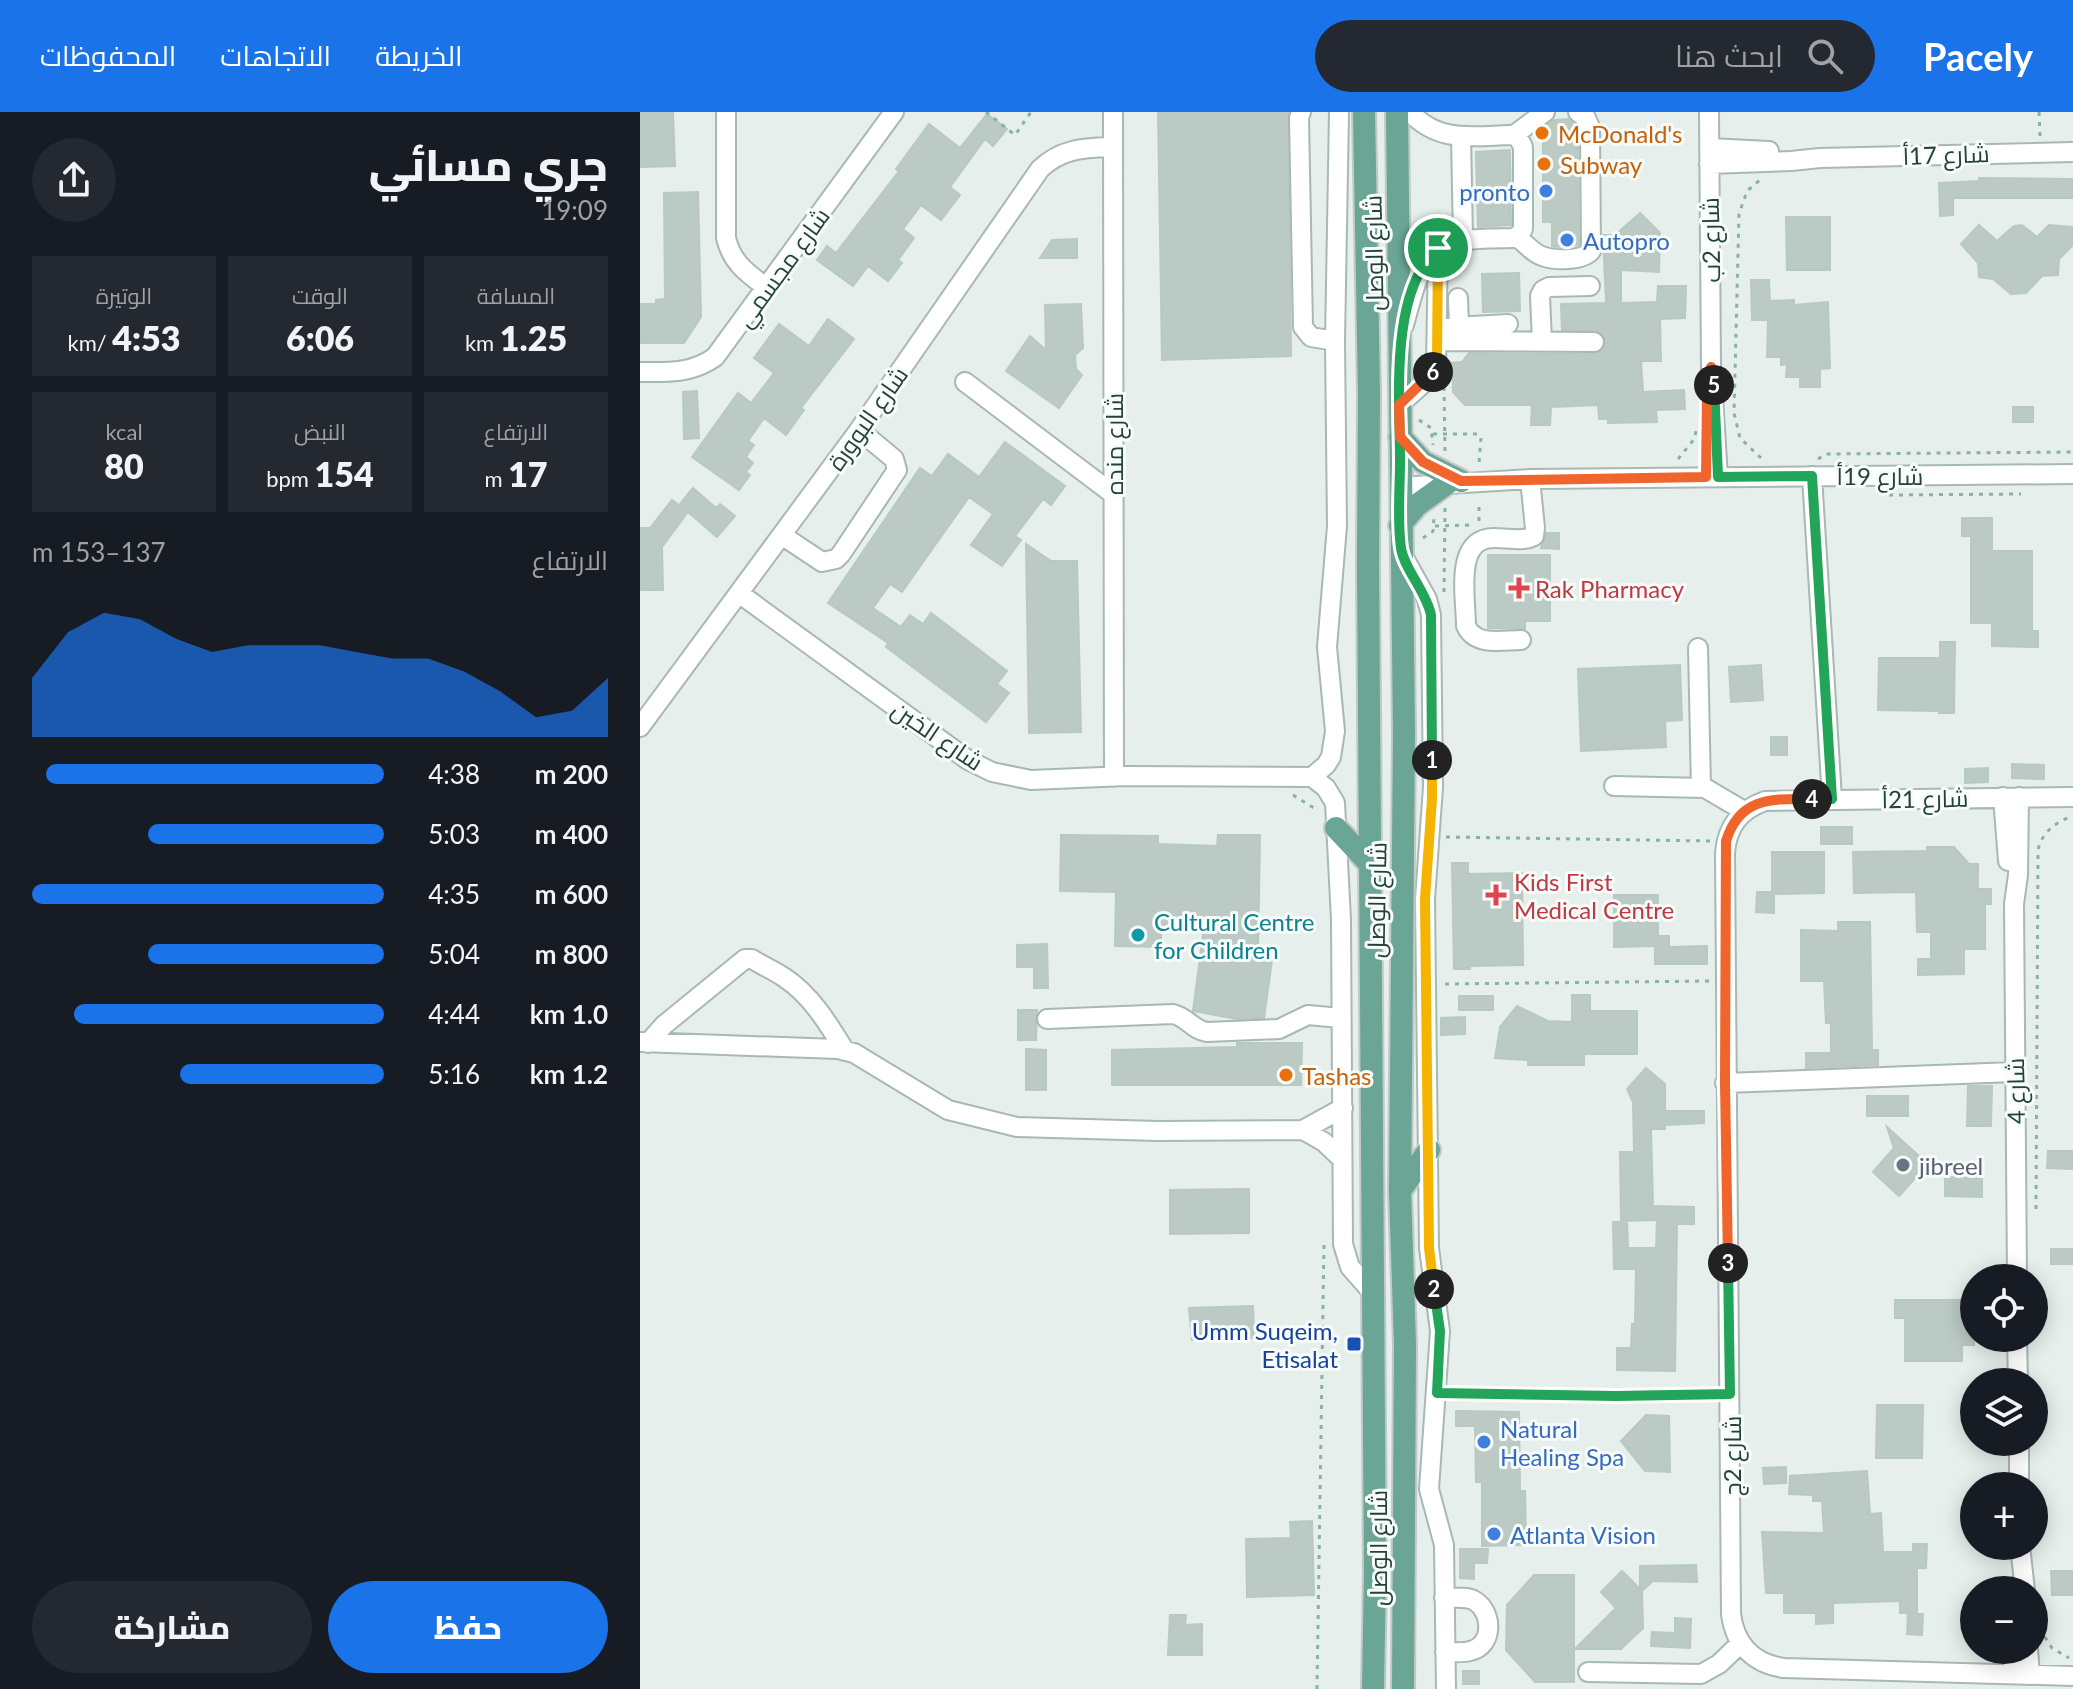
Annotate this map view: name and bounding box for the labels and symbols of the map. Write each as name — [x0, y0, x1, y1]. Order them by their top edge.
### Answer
place label: McDonald's — [1558, 119, 1682, 148]
marker: McDonald's — [1533, 124, 1551, 142]
street label: شارع 17أ — [1902, 138, 1990, 173]
place label: Subway — [1560, 150, 1643, 179]
marker: Subway — [1535, 155, 1553, 173]
place label: pronto — [1459, 177, 1530, 206]
marker: pronto — [1537, 182, 1555, 200]
street label: شارع الوصل — [1357, 195, 1392, 311]
street label: شارع 2ب — [1695, 197, 1728, 283]
street label: شارع مجسمي — [729, 202, 840, 336]
pin — [1404, 214, 1472, 282]
place label: Autopro — [1583, 226, 1670, 255]
marker: Autopro — [1558, 231, 1576, 249]
pin: 6 — [1413, 352, 1453, 392]
street label: شارع البوورة — [821, 361, 916, 477]
pin: 5 — [1694, 365, 1734, 405]
street label: شارع منده — [1099, 393, 1131, 495]
street label: شارع 19أ — [1837, 461, 1923, 493]
place label: Rak Pharmacy — [1535, 574, 1685, 603]
marker: Rak Pharmacy — [1510, 579, 1528, 597]
street label: شارع الخين — [885, 694, 989, 779]
pin: 1 — [1412, 740, 1452, 780]
pin: 4 — [1792, 779, 1832, 819]
street label: شارع 21أ — [1881, 783, 1969, 816]
street label: شارع الوصل — [1360, 842, 1395, 958]
place label: Kids First Medical Centre — [1514, 867, 1674, 924]
marker: Kids First Medical Centre — [1485, 884, 1507, 906]
place label: Cultural Centre for Children — [1154, 907, 1314, 964]
marker: Cultural Centre for Children — [1129, 926, 1147, 944]
street label: شارع 4 — [2000, 1057, 2033, 1125]
place label: Tashas — [1302, 1061, 1371, 1090]
marker: Tashas — [1277, 1066, 1295, 1084]
place label: jibreel — [1918, 1151, 1983, 1180]
marker: jibreel — [1894, 1156, 1912, 1174]
pin: 3 — [1708, 1243, 1748, 1283]
pin: 2 — [1414, 1269, 1454, 1309]
place label: Umm Suqeim, Etisalat — [1192, 1316, 1338, 1373]
marker: Umm Suqeim, Etisalat — [1345, 1335, 1363, 1353]
place label: Natural Healing Spa — [1500, 1414, 1624, 1471]
street label: شارع 2ج — [1717, 1416, 1749, 1496]
marker: Natural Healing Spa — [1475, 1433, 1493, 1451]
street label: شارع الوصل — [1363, 1490, 1395, 1606]
place label: Atlanta Vision — [1510, 1520, 1656, 1549]
marker: Atlanta Vision — [1485, 1525, 1503, 1543]

